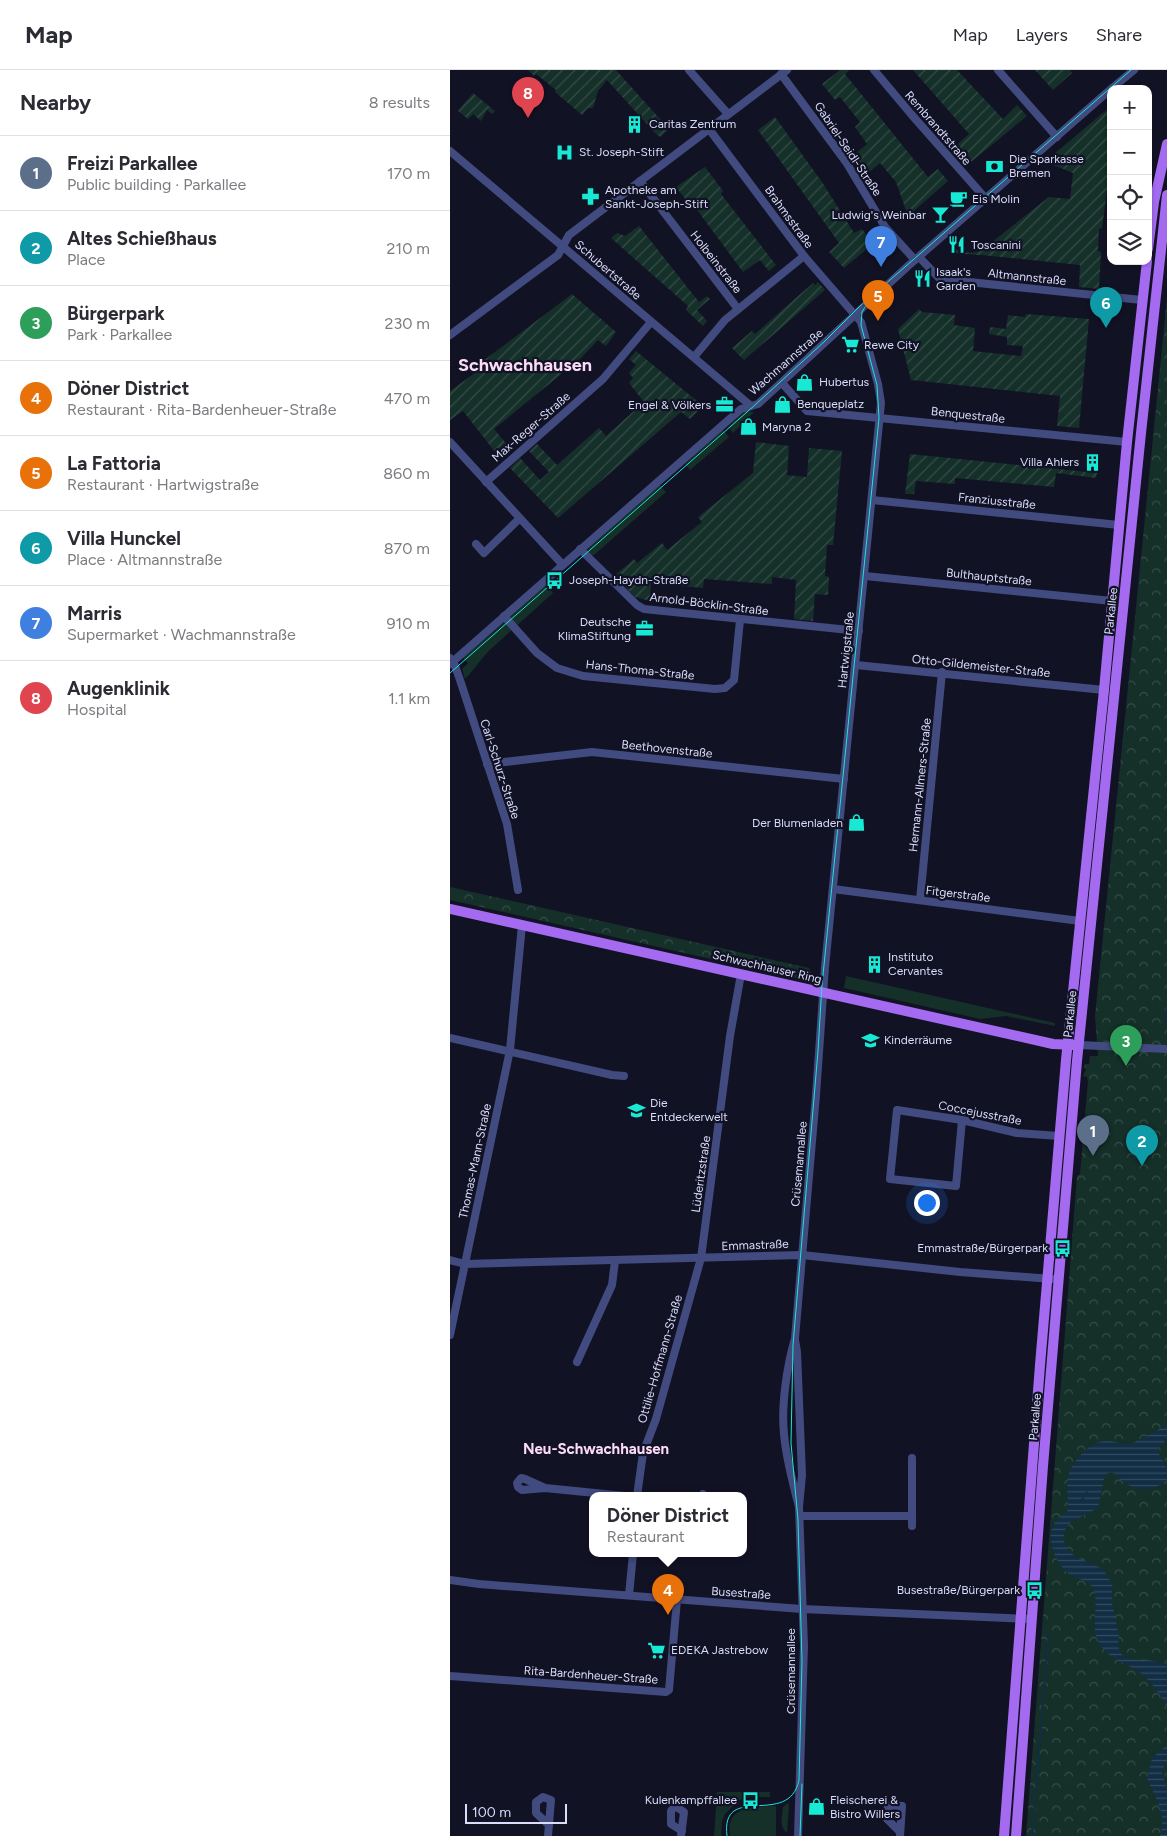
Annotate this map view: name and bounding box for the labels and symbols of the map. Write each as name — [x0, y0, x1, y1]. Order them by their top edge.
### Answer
pin: 8 — [512, 77, 544, 118]
street label: Rembrandtstraße — [902, 88, 974, 168]
street label: Gabriel-Seidl-Straße — [811, 99, 885, 199]
building icon: Caritas Zentrum — [625, 114, 645, 134]
place label: Caritas Zentrum — [649, 117, 736, 131]
hospital icon: St. Joseph-Stift — [555, 142, 575, 162]
place label: St. Joseph-Stift — [579, 145, 665, 159]
place label: Die Sparkasse Bremen — [1009, 152, 1084, 180]
bank icon: Die Sparkasse Bremen — [985, 156, 1005, 176]
place label: Apotheke am Sankt-Joseph-Stift — [605, 183, 709, 211]
street label: Brahmsstraße — [762, 183, 817, 251]
pharmacy icon: Apotheke am Sankt-Joseph-Stift — [581, 187, 601, 207]
cafe icon: Eis Molin — [948, 189, 968, 209]
place label: Eis Molin — [972, 192, 1020, 206]
bar icon: Ludwig's Weinbar — [930, 205, 950, 225]
place label: Ludwig's Weinbar — [832, 208, 926, 222]
pin: 7 — [865, 226, 897, 267]
street label: Holbeinstraße — [687, 228, 745, 296]
restaurant icon: Toscanini — [947, 235, 967, 255]
street label: Schubertstraße — [572, 237, 644, 303]
place label: Toscanini — [971, 238, 1021, 252]
place label: Isaak's Garden — [936, 265, 976, 293]
street label: Altmannstraße — [987, 266, 1067, 288]
restaurant icon: Isaak's Garden — [912, 269, 932, 289]
pin: 5 — [862, 280, 894, 321]
pin: 6 — [1090, 287, 1122, 328]
street label: Wachmannstraße — [746, 326, 826, 398]
supermarket icon: Rewe City — [840, 335, 860, 355]
place label: Rewe City — [864, 338, 920, 352]
district label: Schwachhausen — [458, 354, 592, 376]
shop icon: Hubertus — [795, 372, 815, 392]
place label: Hubertus — [819, 375, 870, 389]
street label: Max-Reger-Straße — [489, 389, 573, 465]
shop icon: Benqueplatz — [773, 394, 793, 414]
office icon: Engel & Völkers — [715, 395, 735, 415]
place label: Benqueplatz — [797, 397, 864, 411]
place label: Engel & Völkers — [628, 398, 711, 412]
street label: Benquestraße — [930, 404, 1006, 426]
shop icon: Maryna 2 — [738, 417, 758, 437]
place label: Maryna 2 — [762, 420, 811, 434]
building icon: Villa Ahlers — [1083, 452, 1103, 472]
place label: Villa Ahlers — [1020, 455, 1079, 469]
street label: Franziusstraße — [958, 490, 1037, 512]
street label: Bulthauptstraße — [946, 566, 1033, 589]
bus stop icon: Joseph-Haydn-Straße — [545, 570, 565, 590]
place label: Joseph-Haydn-Straße — [569, 573, 689, 587]
street label: Parkallee — [1102, 586, 1120, 635]
street label: Arnold-Böcklin-Straße — [649, 590, 770, 618]
street label: Hartwigstraße — [835, 611, 857, 689]
place label: Deutsche KlimaStiftung — [558, 615, 631, 643]
office icon: Deutsche KlimaStiftung — [635, 619, 655, 639]
street label: Otto-Gildemeister-Straße — [911, 652, 1051, 680]
street label: Hans-Thoma-Straße — [585, 657, 696, 683]
street label: Carl-Schurz-Straße — [477, 717, 523, 821]
street label: Hermann-Allmers-Straße — [906, 717, 934, 853]
street label: Beethovenstraße — [621, 737, 714, 761]
shop icon: Der Blumenladen — [847, 813, 867, 833]
place label: Der Blumenladen — [752, 816, 843, 830]
street label: Fitgerstraße — [925, 883, 992, 905]
street label: Schwachhauser Ring — [711, 948, 823, 986]
place label: Instituto Cervantes — [888, 950, 943, 978]
building icon: Instituto Cervantes — [864, 954, 884, 974]
street label: Parkallee — [1061, 989, 1079, 1038]
pin: 3 — [1110, 1025, 1142, 1066]
school or university icon: Kinderräume — [860, 1030, 880, 1050]
place label: Kinderräume — [884, 1033, 953, 1047]
place label: Die Entdeckerwelt — [650, 1096, 728, 1124]
street label: Coccejusstraße — [937, 1098, 1023, 1128]
school or university icon: Die Entdeckerwelt — [626, 1100, 646, 1120]
street label: Thomas-Mann-Straße — [456, 1102, 494, 1220]
pin: 1 — [1077, 1115, 1109, 1156]
street label: Crüsemannallee — [788, 1120, 810, 1207]
pin: 2 — [1126, 1125, 1158, 1166]
street label: Lüderitzstraße — [689, 1134, 713, 1213]
your location — [914, 1190, 940, 1216]
street label: Emmastraße — [721, 1237, 789, 1253]
bus stop icon: Emmastraße/Bürgerpark — [1052, 1238, 1072, 1258]
place label: Emmastraße/Bürgerpark — [917, 1241, 1048, 1255]
street label: Ottilie-Hoffmann-Straße — [635, 1293, 685, 1425]
street label: Parkallee — [1026, 1392, 1044, 1441]
district label: Neu-Schwachhausen — [523, 1440, 669, 1458]
pin: 4 — [652, 1574, 684, 1615]
bus stop icon: Busestraße/Bürgerpark — [1024, 1580, 1044, 1600]
place label: Busestraße/Bürgerpark — [897, 1583, 1020, 1597]
street label: Busestraße — [711, 1584, 772, 1602]
street label: Crüsemannallee — [784, 1628, 798, 1714]
supermarket icon: EDEKA Jastrebow — [647, 1640, 667, 1660]
place label: EDEKA Jastrebow — [671, 1643, 769, 1657]
street label: Rita-Bardenheuer-Straße — [523, 1663, 659, 1687]
bus stop icon: Kulenkampffallee — [741, 1790, 761, 1810]
place label: Kulenkampffallee — [645, 1793, 737, 1807]
place label: Fleischerei & Bistro Willers — [830, 1793, 900, 1821]
shop icon: Fleischerei & Bistro Willers — [806, 1797, 826, 1817]
scale bar — [465, 1801, 568, 1824]

